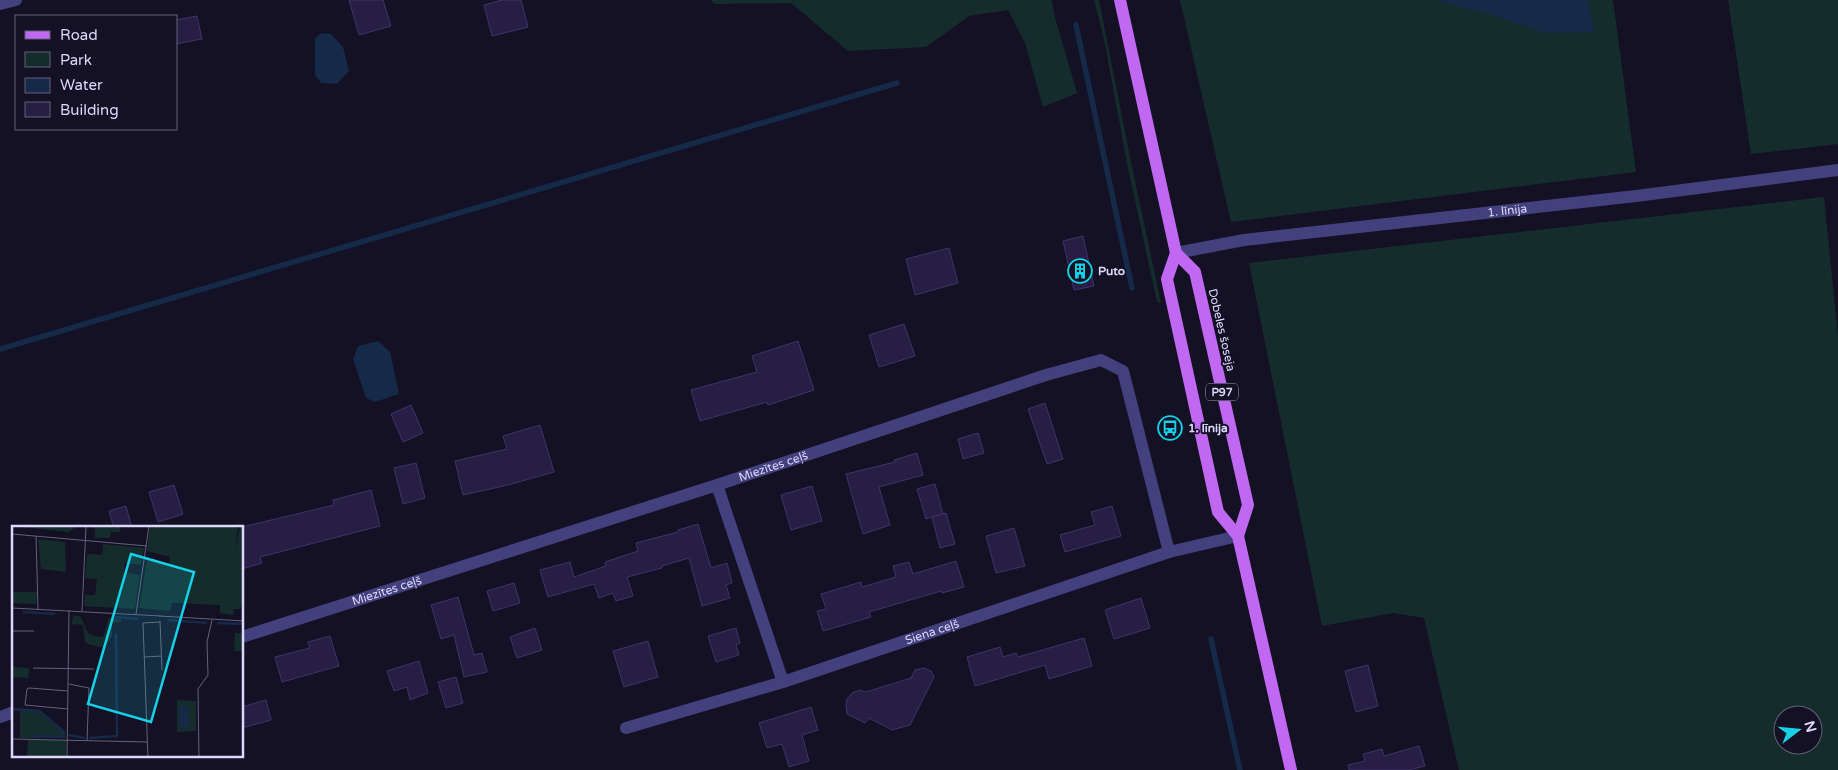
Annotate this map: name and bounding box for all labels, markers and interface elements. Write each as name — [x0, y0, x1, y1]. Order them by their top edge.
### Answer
legend — [15, 15, 178, 130]
text: Road — [60, 26, 98, 44]
text: Park — [60, 51, 92, 69]
text: Water — [60, 76, 103, 94]
text: Building — [60, 101, 119, 119]
street label: 1. līnija — [1486, 201, 1528, 220]
building icon: Puto — [1067, 258, 1093, 284]
place label: Puto — [1098, 264, 1125, 278]
street label: Dobeles šoseja — [1206, 287, 1238, 373]
road number: P97 — [1206, 384, 1238, 401]
bus stop icon: 1. līnija — [1157, 415, 1183, 441]
place label: 1. līnija — [1188, 421, 1228, 436]
street label: Miezītes ceļš — [737, 448, 810, 484]
inset map — [12, 526, 244, 758]
street label: Miezītes ceļš — [350, 573, 424, 608]
street label: Siena ceļš — [903, 616, 961, 647]
north arrow — [1773, 705, 1823, 755]
text: N — [1800, 719, 1820, 734]

